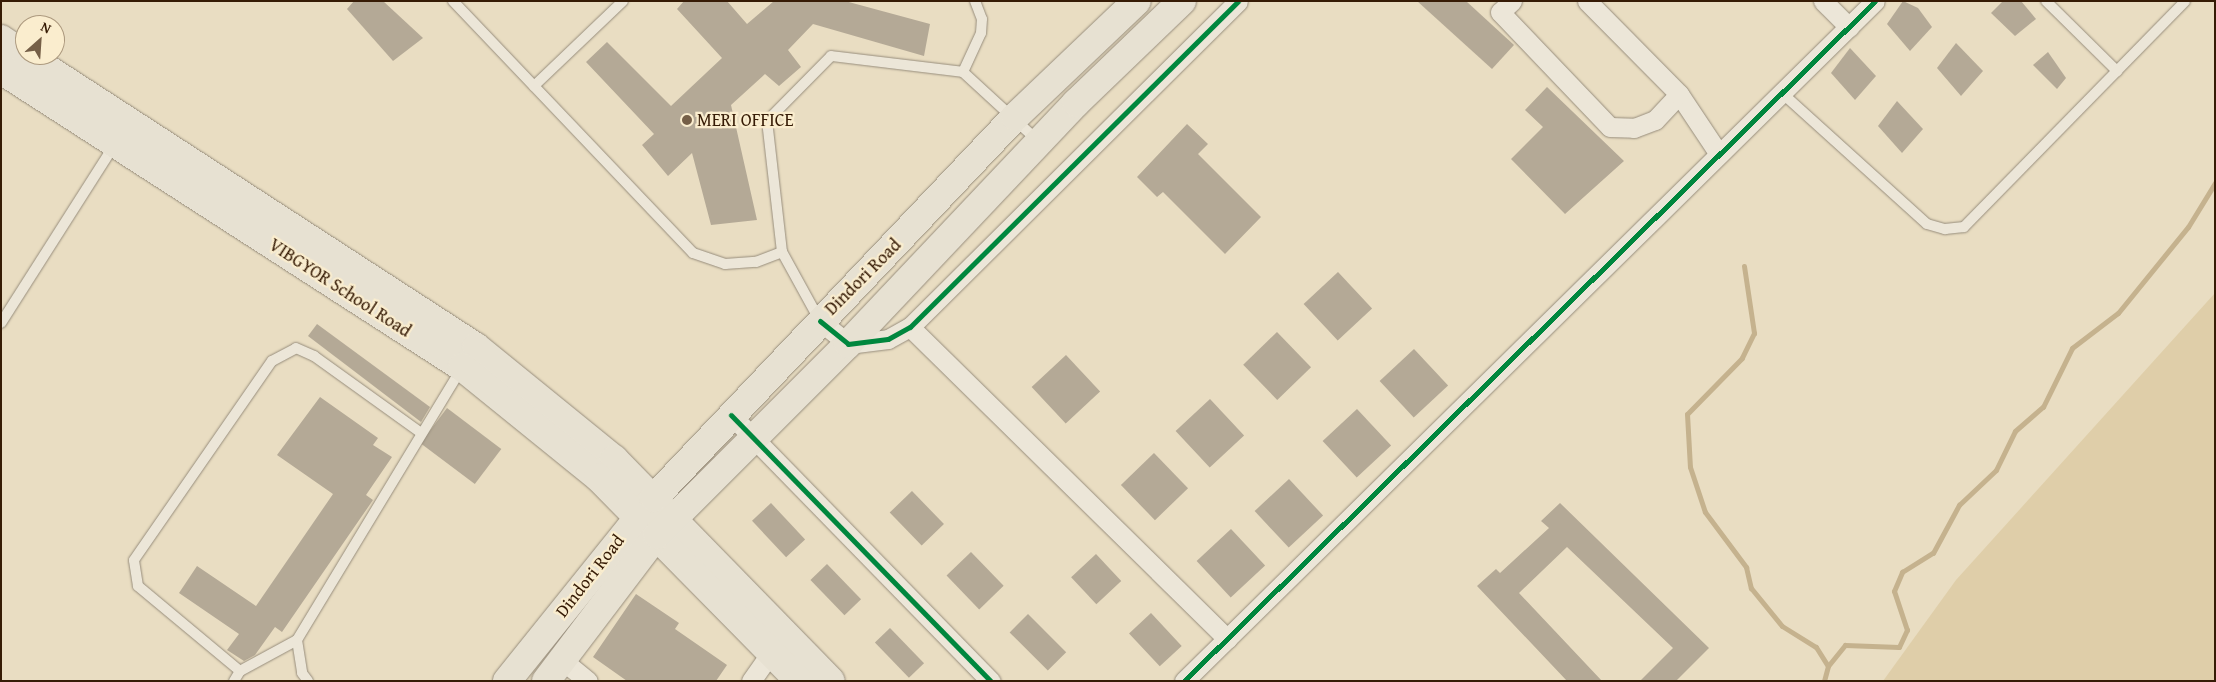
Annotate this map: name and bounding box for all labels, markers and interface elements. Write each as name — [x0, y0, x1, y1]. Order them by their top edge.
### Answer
north arrow — [15, 15, 65, 65]
text: N — [38, 16, 55, 38]
place label: MERI OFFICE — [697, 109, 794, 131]
marker: MERI OFFICE — [681, 114, 693, 126]
street label: VIBGYOR School Road — [265, 234, 415, 342]
street label: Dindori Road — [820, 234, 906, 320]
street label: Dindori Road — [551, 530, 629, 622]

